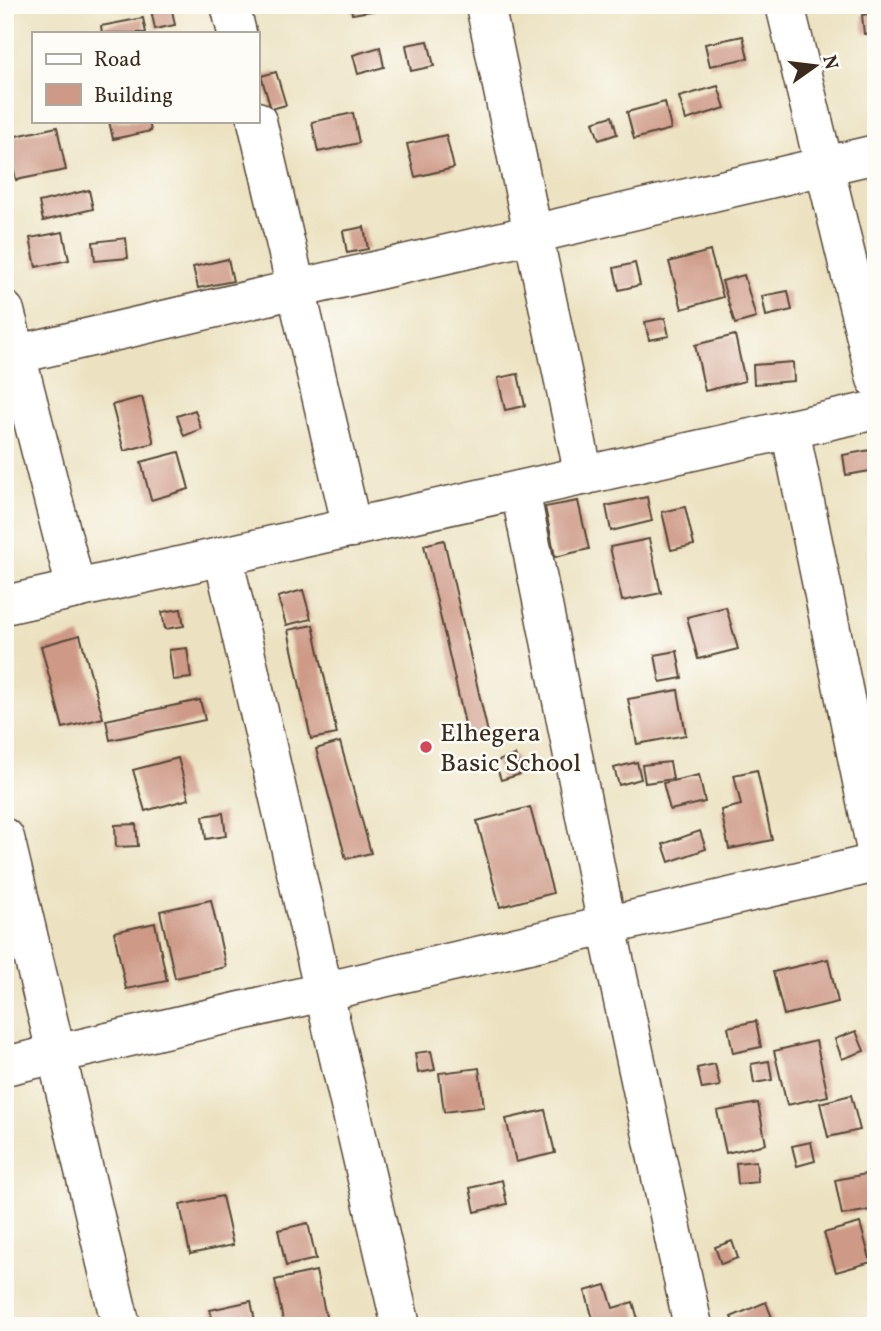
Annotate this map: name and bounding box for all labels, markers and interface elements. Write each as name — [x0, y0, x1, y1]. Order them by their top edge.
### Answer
legend — [32, 32, 259, 122]
north arrow — [780, 32, 850, 102]
text: Road — [94, 46, 141, 75]
text: N — [815, 53, 844, 72]
text: Building — [94, 82, 173, 111]
place label: Elhegera Basic School — [440, 716, 581, 782]
marker: Elhegera Basic School — [418, 739, 434, 755]

